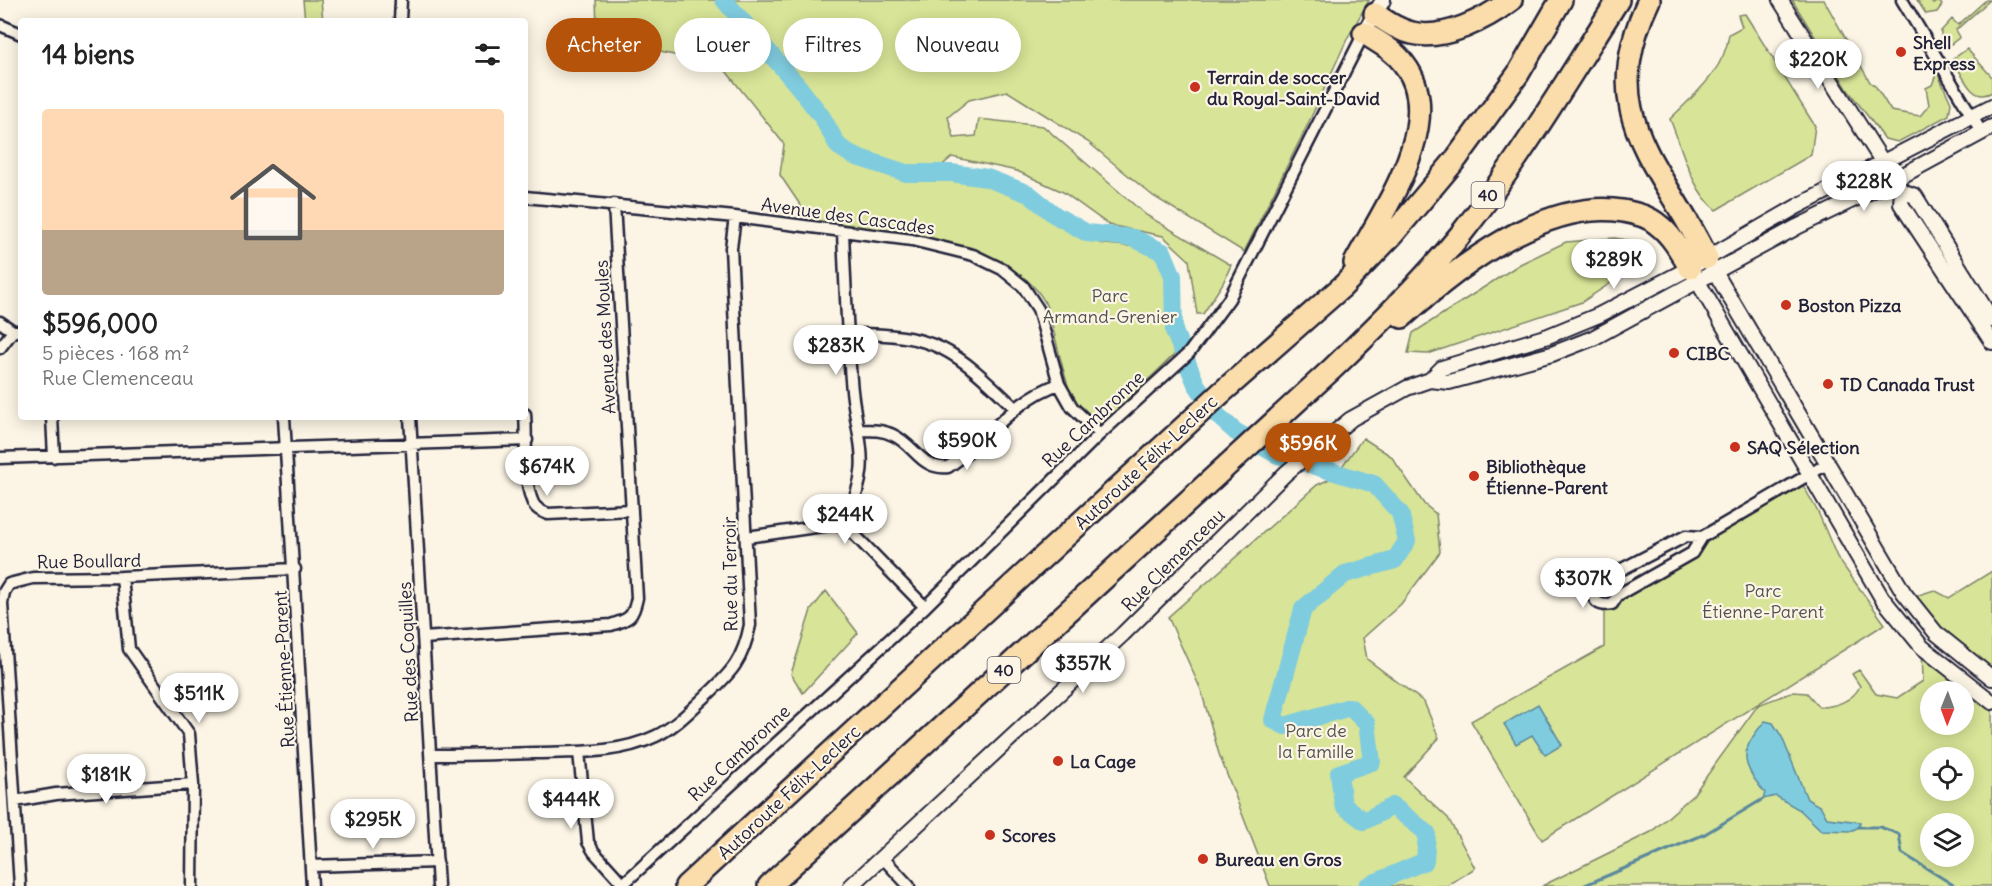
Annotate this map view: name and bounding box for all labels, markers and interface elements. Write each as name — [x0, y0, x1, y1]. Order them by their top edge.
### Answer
chip: Acheter — [546, 18, 662, 72]
chip: Louer — [674, 18, 771, 72]
chip: Filtres — [783, 18, 883, 72]
chip: Nouveau — [895, 18, 1021, 72]
place label: Shell Express — [1913, 31, 1975, 75]
text: 14 biens — [42, 38, 135, 71]
icon: filters — [471, 38, 504, 71]
pin: $220K — [1776, 39, 1860, 90]
marker: Shell Express — [1894, 45, 1908, 59]
text: $220K — [1789, 46, 1847, 71]
place label: Terrain de soccer du Royal-Saint-David — [1207, 66, 1380, 110]
marker: Terrain de soccer du Royal-Saint-David — [1188, 80, 1202, 94]
icon: home — [219, 148, 327, 256]
pin: $228K — [1822, 161, 1906, 212]
text: $228K — [1836, 168, 1892, 193]
road number: 40 — [1472, 182, 1504, 208]
street label: Avenue des Cascades — [760, 192, 936, 240]
pin: $289K — [1572, 239, 1656, 290]
text: $289K — [1585, 246, 1643, 271]
street label: Avenue des Moules — [589, 259, 621, 415]
park label: Parc Armand-Grenier — [1043, 284, 1178, 328]
place label: Boston Pizza — [1798, 294, 1901, 317]
marker: Boston Pizza — [1779, 298, 1793, 312]
text: $596,000 — [42, 307, 158, 340]
pin: $283K — [794, 325, 878, 376]
text: $283K — [807, 332, 865, 357]
text: 5 pièces · 168 m² — [42, 340, 189, 365]
place label: CIBC — [1686, 342, 1729, 365]
marker: CIBC — [1667, 346, 1681, 360]
text: Rue Clemenceau — [42, 365, 194, 390]
street label: Rue Cambronne — [1037, 366, 1149, 472]
place label: TD Canada Trust — [1840, 373, 1975, 396]
marker: TD Canada Trust — [1821, 377, 1835, 391]
street label: Autoroute Félix-Leclerc — [1070, 390, 1222, 534]
pin: $590K — [925, 420, 1009, 471]
pin: $596K — [1266, 423, 1350, 474]
text: $590K — [937, 427, 997, 452]
text: $596K — [1279, 430, 1337, 455]
place label: SAQ Sélection — [1747, 436, 1860, 459]
marker: SAQ Sélection — [1728, 440, 1742, 454]
pin: $674K — [505, 446, 589, 497]
text: $674K — [519, 453, 575, 478]
place label: Bibliothèque Étienne-Parent — [1486, 455, 1609, 499]
marker: Bibliothèque Étienne-Parent — [1467, 469, 1481, 483]
pin: $244K — [803, 494, 887, 545]
text: $244K — [816, 501, 874, 526]
street label: Rue Clemenceau — [1117, 504, 1229, 616]
street label: Rue du Terroir — [717, 516, 743, 632]
street label: Rue Boullard — [37, 549, 142, 573]
pin: $307K — [1541, 558, 1625, 609]
text: $307K — [1554, 565, 1612, 590]
park label: Parc Étienne-Parent — [1702, 579, 1824, 623]
street label: Rue des Coquilles — [393, 581, 423, 723]
street label: Rue Étienne-Parent — [268, 590, 300, 748]
pin: $357K — [1041, 643, 1125, 694]
text: $357K — [1055, 650, 1111, 675]
road number: 40 — [988, 657, 1020, 683]
pin: $511K — [157, 673, 241, 724]
text: $511K — [174, 680, 224, 705]
north arrow — [1920, 681, 1974, 735]
map controls — [1920, 681, 1974, 867]
street label: Rue Cambronne — [683, 700, 795, 806]
park label: Parc de la Famille — [1278, 719, 1354, 763]
street label: Autoroute Félix-Leclerc — [713, 720, 865, 864]
button: locate — [1920, 747, 1974, 801]
place label: La Cage — [1070, 750, 1136, 773]
pin: $181K — [64, 754, 148, 805]
marker: La Cage — [1051, 754, 1065, 768]
text: $181K — [81, 761, 131, 786]
pin: $444K — [529, 779, 613, 830]
text: $444K — [542, 786, 600, 811]
pin: $295K — [331, 799, 415, 850]
text: $295K — [344, 806, 402, 831]
button: layers — [1920, 813, 1974, 867]
place label: Scores — [1002, 824, 1056, 847]
marker: Scores — [983, 828, 997, 842]
place label: Bureau en Gros — [1215, 848, 1342, 871]
marker: Bureau en Gros — [1196, 852, 1210, 866]

